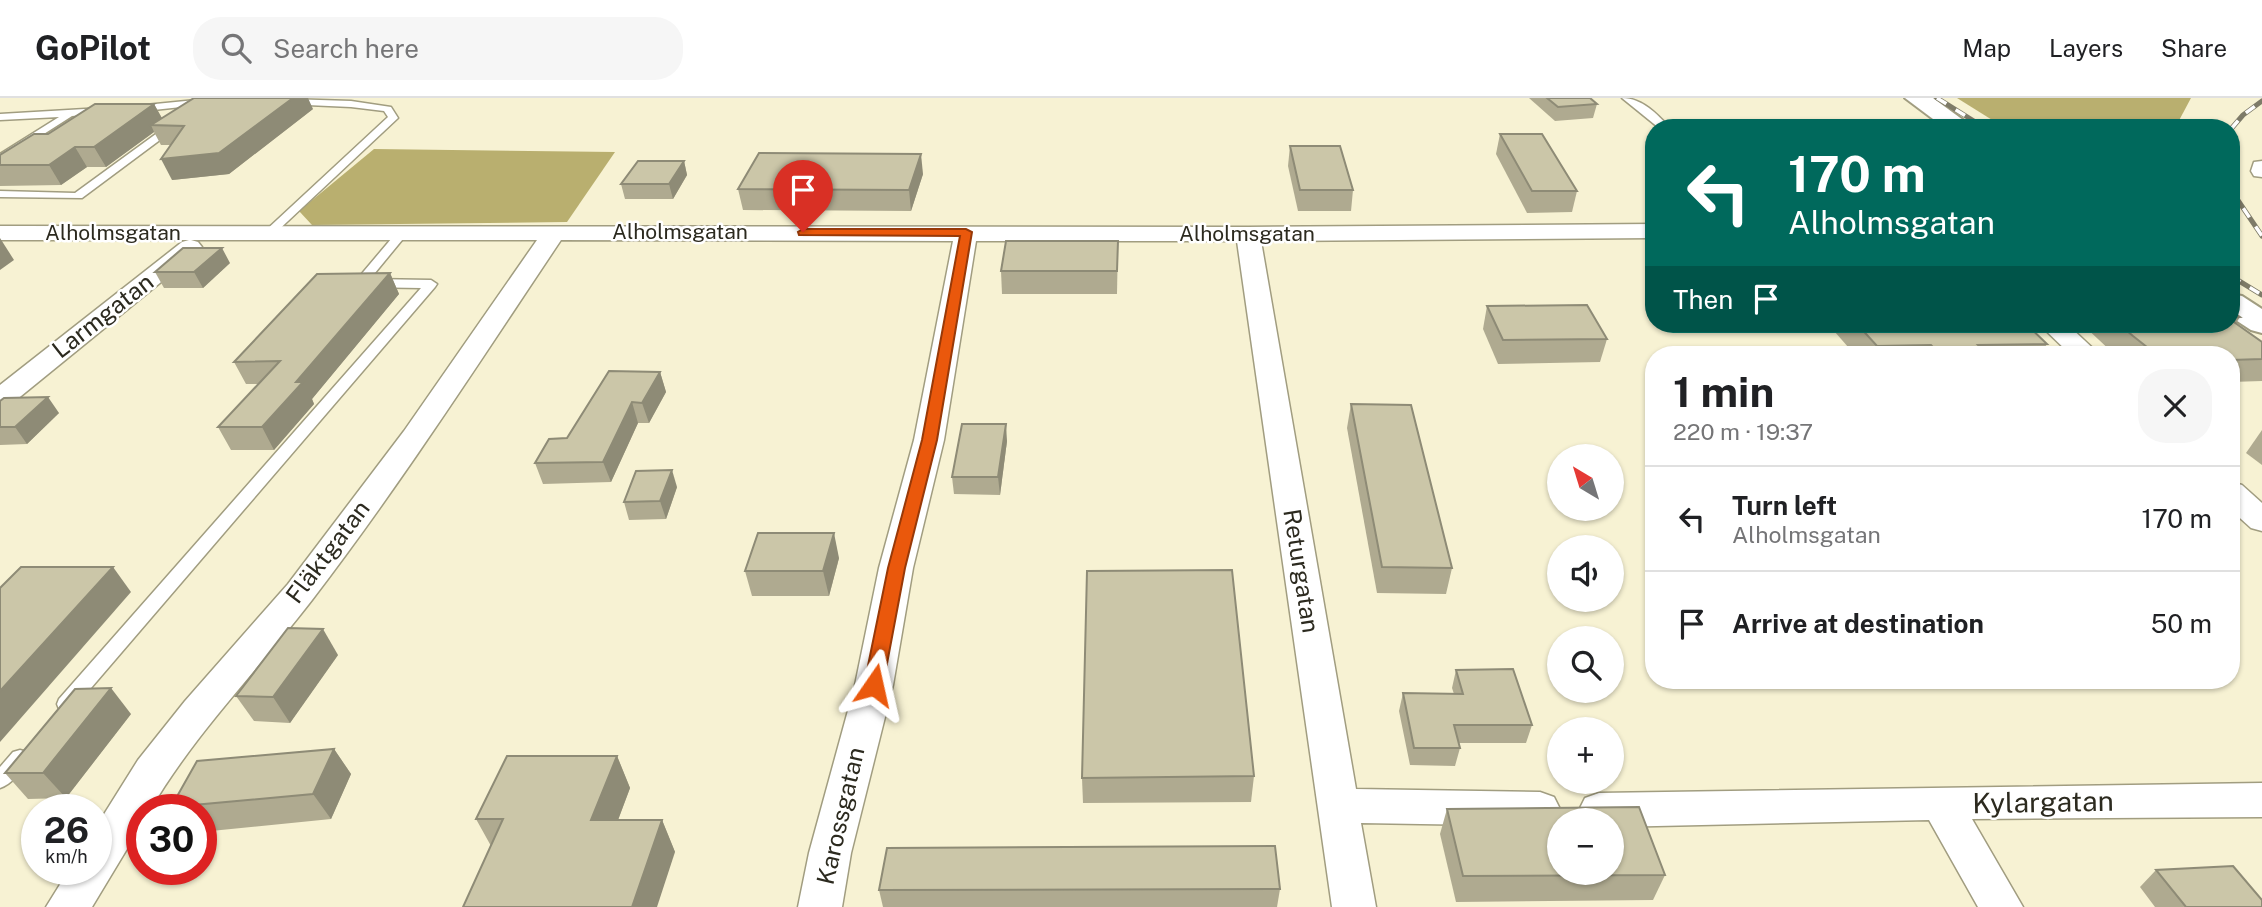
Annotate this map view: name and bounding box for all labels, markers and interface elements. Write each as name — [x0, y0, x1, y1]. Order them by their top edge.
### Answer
search box — [193, 17, 683, 80]
text: GoPilot — [35, 29, 151, 67]
icon: search — [217, 29, 255, 67]
text: Search here — [273, 33, 419, 64]
text: Map — [1962, 34, 2011, 62]
text: Layers — [2049, 34, 2123, 62]
text: Share — [2161, 34, 2227, 62]
text: 170 m — [1788, 145, 1926, 203]
icon: left — [1673, 147, 1764, 238]
pin — [773, 160, 833, 232]
icon: arrive — [784, 171, 822, 209]
text: Alholmsgatan — [1788, 204, 1995, 241]
street label: Alholmsgatan — [612, 219, 748, 244]
street label: Alholmsgatan — [45, 220, 181, 245]
street label: Alholmsgatan — [1179, 221, 1315, 246]
street label: Larmgatan — [46, 267, 159, 363]
icon: arrive — [1747, 280, 1785, 318]
text: Then — [1673, 284, 1733, 315]
text: 1 min — [1673, 367, 1774, 416]
button: close — [2138, 369, 2212, 443]
text: 220 m · 19:37 — [1673, 418, 1813, 445]
north arrow — [1547, 444, 1624, 522]
map controls — [1547, 444, 1624, 885]
text: Turn left — [1732, 490, 1837, 521]
street label: Fläktgatan — [280, 495, 375, 608]
icon: left — [1673, 500, 1711, 538]
text: 170 m — [2142, 503, 2212, 534]
street label: Returgatan — [1278, 507, 1326, 635]
text: Alholmsgatan — [1732, 521, 1881, 548]
button: sound — [1547, 535, 1624, 612]
icon: arrive — [1673, 605, 1711, 643]
text: Arrive at destination — [1732, 608, 1984, 639]
text: 50 m — [2151, 608, 2212, 639]
button: search — [1547, 626, 1624, 703]
position arrow — [837, 648, 911, 722]
button: + — [1547, 717, 1624, 794]
street label: Karossgatan — [811, 744, 869, 887]
street label: Kylargatan — [1972, 784, 2114, 819]
speed limit sign: 30 — [126, 794, 217, 885]
button: − — [1547, 808, 1624, 885]
text: 26 — [44, 810, 89, 851]
text: km/h — [45, 846, 88, 867]

